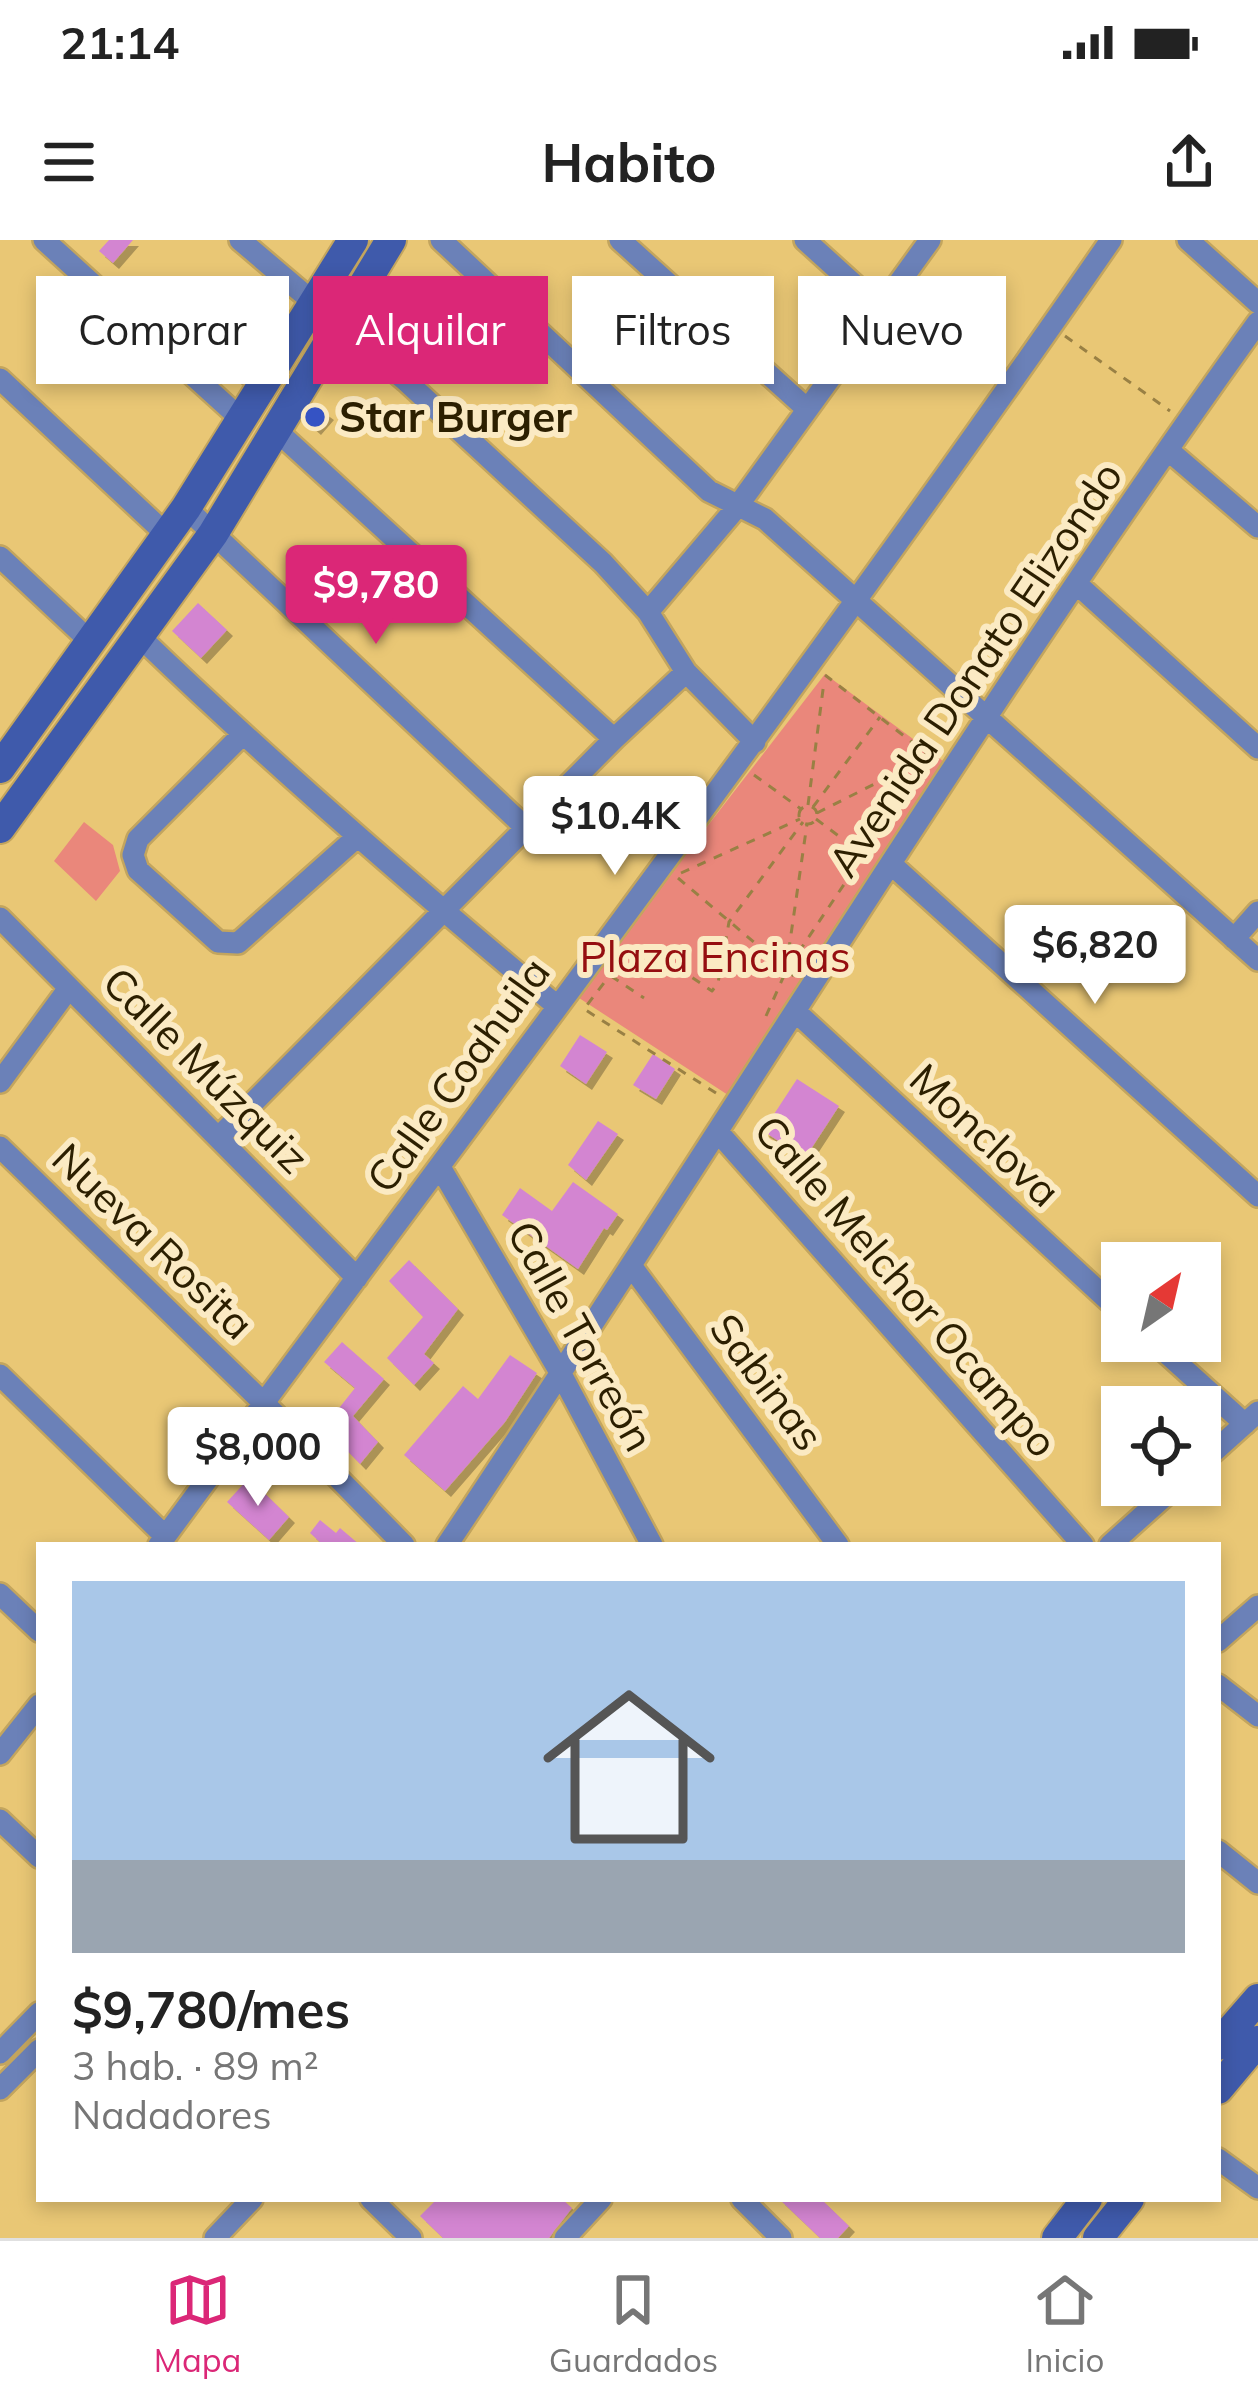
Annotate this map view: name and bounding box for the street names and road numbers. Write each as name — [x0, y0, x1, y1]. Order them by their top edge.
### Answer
street label: Avenida Donato Elizondo — [816, 451, 1133, 886]
street label: Calle Coahuila — [355, 947, 561, 1203]
street label: Calle Múzquiz — [92, 955, 321, 1184]
street label: Monclova — [899, 1052, 1071, 1217]
street label: Calle Melchor Ocampo — [743, 1104, 1069, 1468]
street label: Nueva Rosita — [42, 1131, 265, 1350]
street label: Calle Torreón — [496, 1211, 666, 1460]
street label: Sabinas — [699, 1303, 836, 1460]

